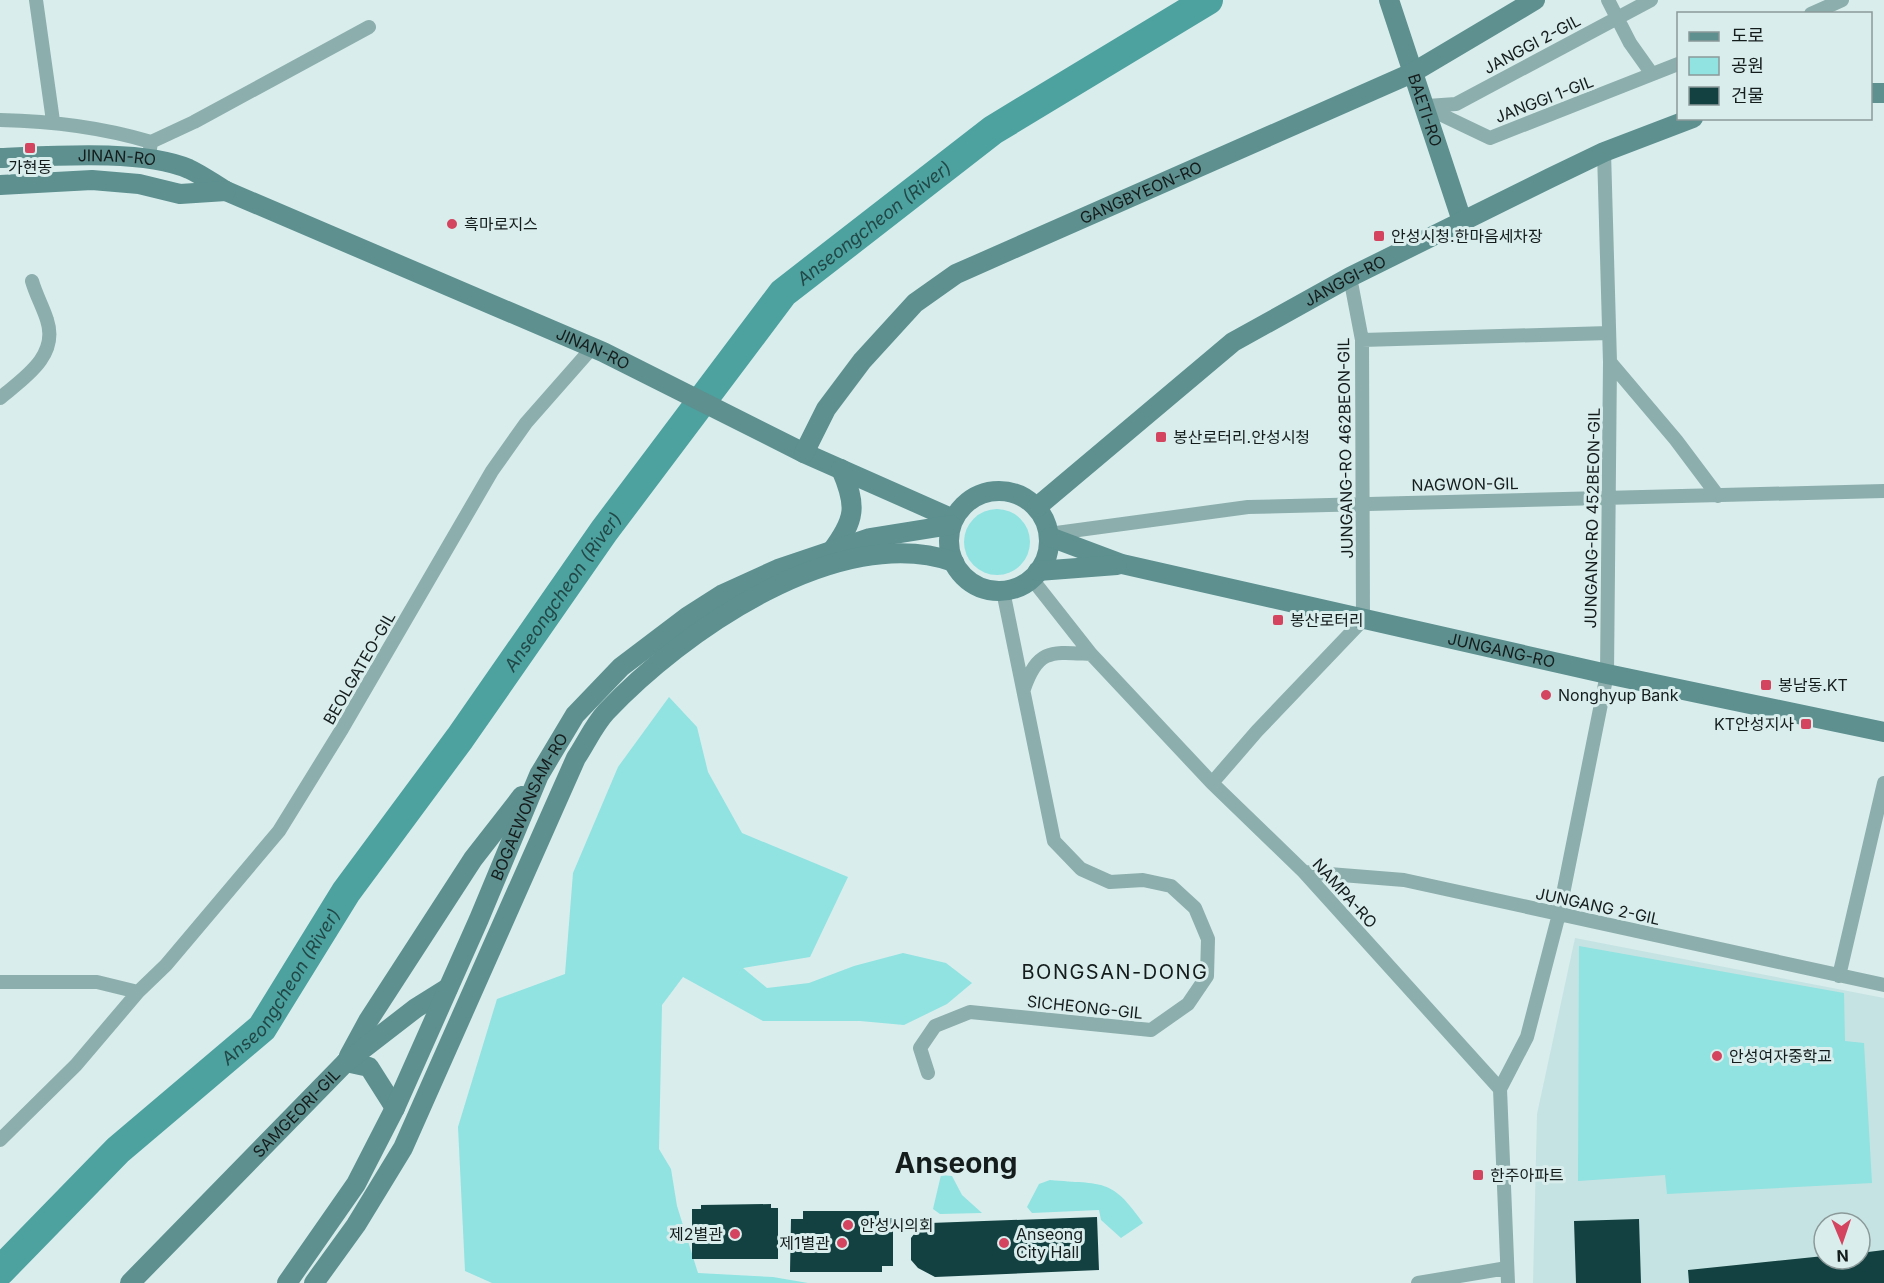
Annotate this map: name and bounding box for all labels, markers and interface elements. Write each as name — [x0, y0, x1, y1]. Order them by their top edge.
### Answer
street label: JANGGI 2-GIL — [1480, 10, 1584, 78]
legend — [1677, 12, 1872, 120]
text: 도로 — [1731, 25, 1764, 46]
text: 공원 — [1731, 55, 1764, 76]
street label: BAETI-RO — [1404, 71, 1447, 149]
street label: JANGGI 1-GIL — [1492, 71, 1596, 127]
text: 건물 — [1731, 85, 1764, 106]
marker: 가현동 — [23, 141, 37, 155]
street label: JINAN-RO — [78, 145, 158, 170]
water label: Anseongcheon (River) — [792, 156, 955, 290]
place label: 가현동 — [8, 157, 52, 177]
street label: GANGBYEON-RO — [1077, 157, 1205, 228]
place label: 흑마로지스 — [464, 214, 538, 234]
marker: 흑마로지스 — [445, 217, 459, 231]
place label: 안성시청.한마음세차장 — [1391, 226, 1543, 246]
marker: 안성시청.한마음세차장 — [1372, 229, 1386, 243]
street label: JANGGI-RO — [1301, 251, 1389, 311]
street label: JINAN-RO — [553, 323, 633, 374]
street label: JUNGANG-RO 462BEON-GIL — [1333, 337, 1357, 559]
street label: JUNGANG-RO 452BEON-GIL — [1580, 407, 1604, 629]
place label: 봉산로터리.안성시청 — [1173, 427, 1310, 447]
marker: 봉산로터리.안성시청 — [1154, 430, 1168, 444]
street label: NAGWON-GIL — [1411, 473, 1519, 495]
water label: Anseongcheon (River) — [499, 508, 625, 676]
street label: BEOLGATEO-GIL — [319, 608, 399, 728]
place label: 봉산로터리 — [1290, 610, 1364, 630]
marker: 봉산로터리 — [1271, 613, 1285, 627]
street label: JUNGANG-RO — [1446, 628, 1557, 672]
place label: 봉남동.KT — [1778, 675, 1848, 695]
marker: 봉남동.KT — [1759, 678, 1773, 692]
place label: Nonghyup Bank — [1558, 685, 1679, 705]
marker: Nonghyup Bank — [1539, 688, 1553, 702]
place label: KT안성지사 — [1714, 714, 1794, 734]
marker: KT안성지사 — [1799, 717, 1813, 731]
street label: BOGAEWONSAM-RO — [486, 729, 572, 883]
street label: NAMPA-RO — [1308, 854, 1382, 932]
street label: JUNGANG 2-GIL — [1534, 883, 1662, 929]
water label: Anseongcheon (River) — [216, 904, 344, 1069]
district label: BONGSAN-DONG — [1022, 960, 1208, 984]
street label: SICHEONG-GIL — [1026, 991, 1144, 1023]
place label: 안성여자중학교 — [1729, 1046, 1832, 1066]
marker: 안성여자중학교 — [1710, 1049, 1724, 1063]
street label: SAMGEORI-GIL — [248, 1064, 344, 1162]
district label: Anseong — [895, 1146, 1018, 1180]
place label: 한주아파트 — [1490, 1165, 1564, 1185]
marker: 한주아파트 — [1471, 1168, 1485, 1182]
north arrow — [1812, 1211, 1872, 1271]
place label: 안성시의회 — [860, 1215, 934, 1235]
marker: 안성시의회 — [841, 1218, 855, 1232]
place label: 제2별관 — [669, 1224, 723, 1244]
place label: Anseong City Hall — [1016, 1224, 1083, 1262]
marker: 제2별관 — [728, 1227, 742, 1241]
place label: 제1별관 — [779, 1233, 830, 1253]
marker: 제1별관 — [835, 1236, 849, 1250]
marker: Anseong City Hall — [997, 1236, 1011, 1250]
text: N — [1836, 1246, 1849, 1266]

